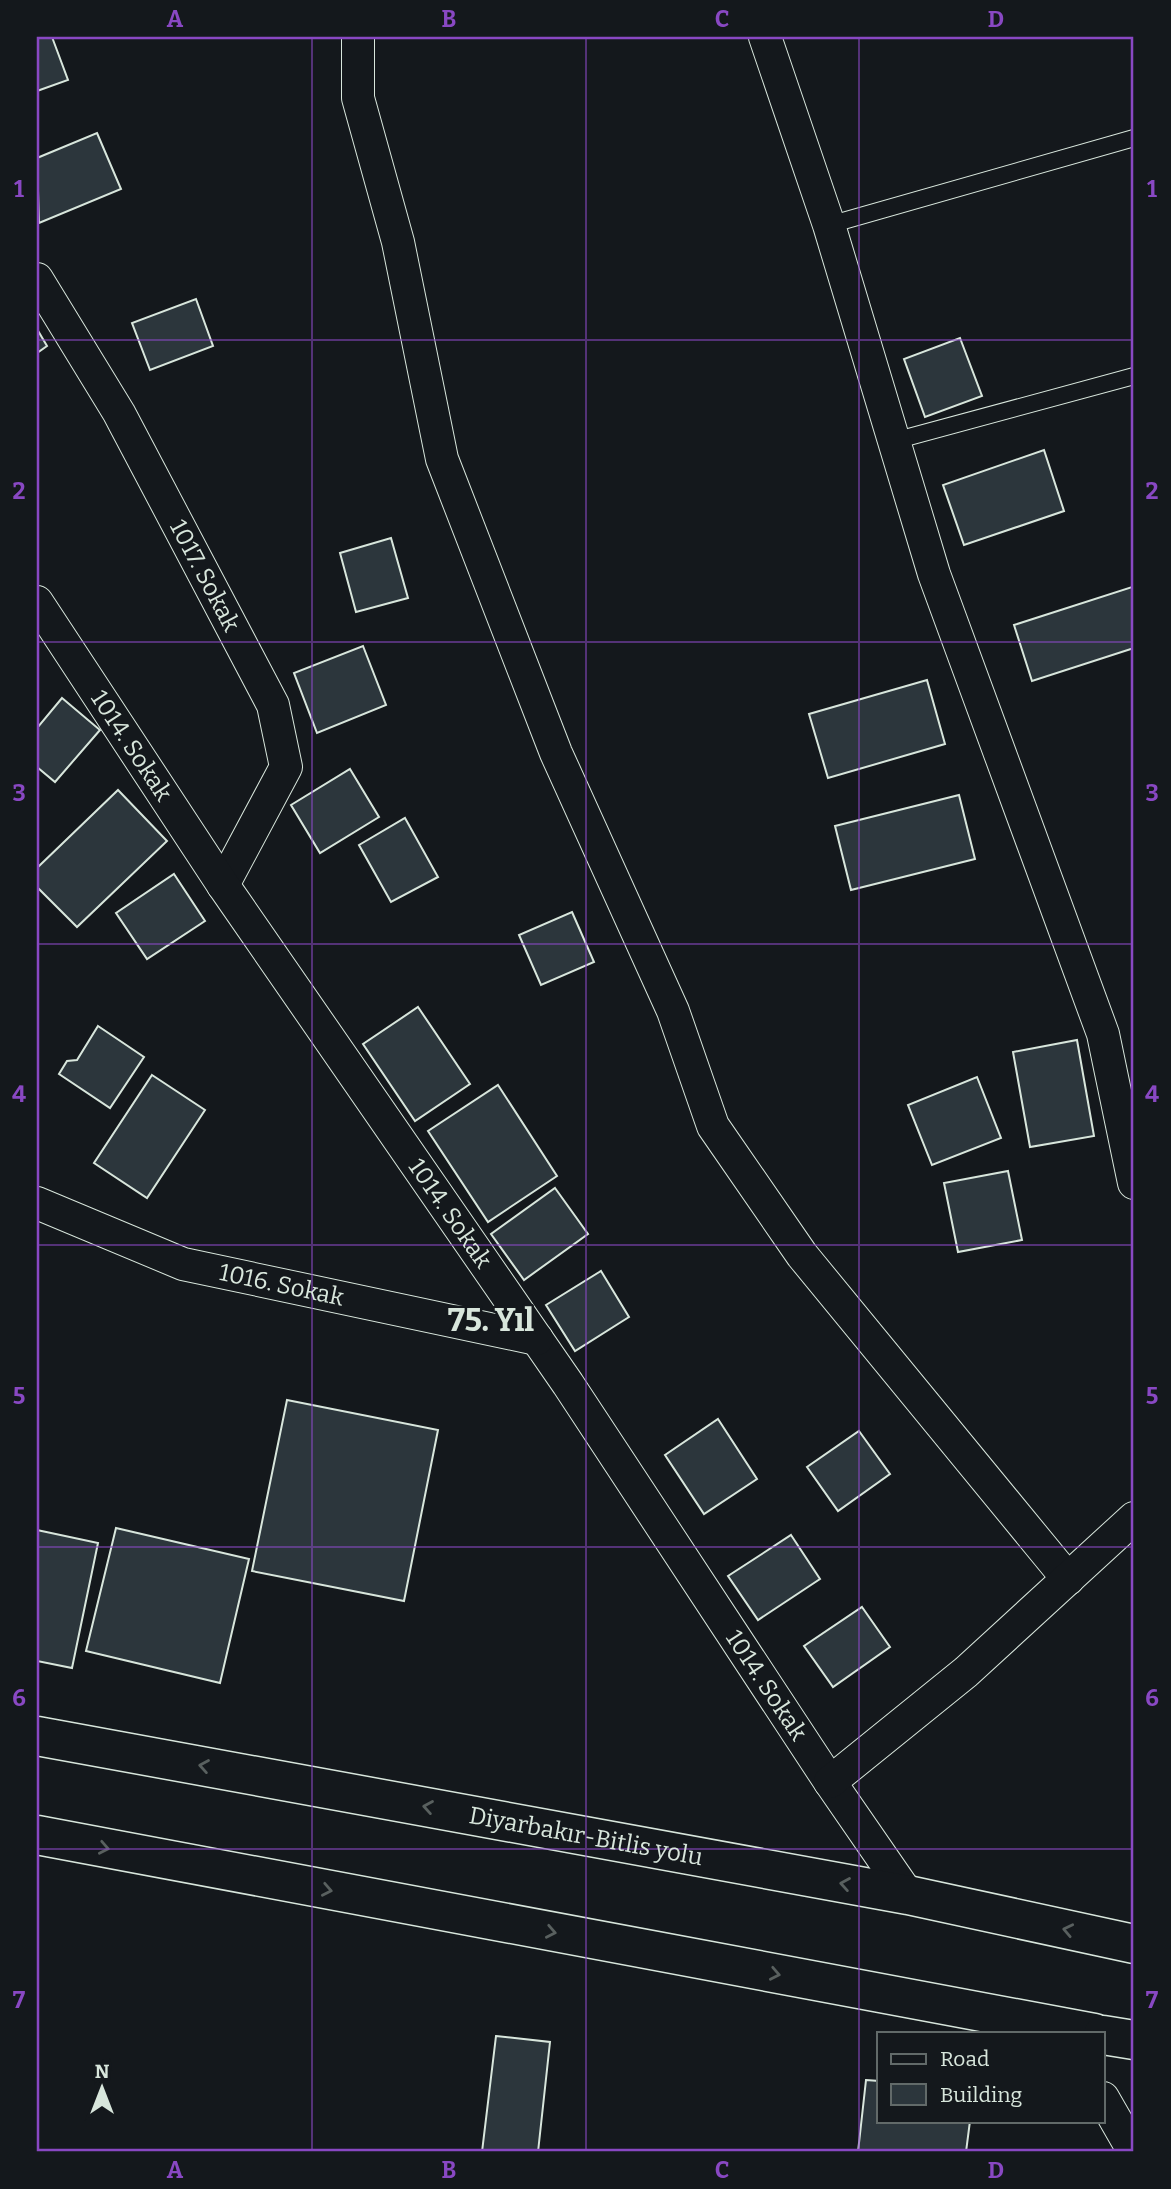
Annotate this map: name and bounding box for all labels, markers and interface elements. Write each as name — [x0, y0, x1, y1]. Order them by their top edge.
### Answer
text: A — [167, 5, 184, 33]
text: B — [442, 5, 456, 33]
text: C — [715, 5, 729, 33]
text: D — [988, 5, 1004, 33]
text: 1 — [14, 175, 24, 203]
text: 1 — [1147, 175, 1157, 203]
text: 2 — [13, 477, 26, 505]
text: 2 — [1146, 477, 1159, 505]
street label: 1017. Sokak — [164, 515, 246, 637]
street label: 1014. Sokak — [85, 685, 178, 807]
text: 3 — [12, 779, 26, 807]
text: 3 — [1145, 779, 1159, 807]
text: 4 — [12, 1080, 26, 1108]
text: 4 — [1145, 1080, 1159, 1108]
street label: 1014. Sokak — [403, 1154, 498, 1274]
street label: 1016. Sokak — [217, 1258, 347, 1312]
district label: 75. Yıl — [448, 1301, 534, 1339]
text: 5 — [13, 1382, 25, 1410]
text: 5 — [1146, 1382, 1158, 1410]
street label: 1014. Sokak — [720, 1625, 813, 1746]
text: 6 — [12, 1684, 26, 1712]
text: 6 — [1145, 1684, 1159, 1712]
one-way arrow — [198, 1760, 210, 1775]
one-way arrow — [422, 1801, 434, 1816]
street label: Diyarbakır-Bitlis yolu — [467, 1801, 705, 1871]
one-way arrow — [98, 1839, 110, 1854]
one-way arrow — [839, 1877, 851, 1892]
one-way arrow — [321, 1881, 333, 1896]
one-way arrow — [545, 1923, 557, 1938]
one-way arrow — [1062, 1923, 1074, 1938]
one-way arrow — [769, 1965, 781, 1980]
text: 7 — [13, 1986, 26, 2014]
text: 7 — [1146, 1986, 1159, 2014]
legend — [877, 2032, 1104, 2122]
text: Road — [940, 2046, 989, 2072]
north arrow — [66, 2052, 136, 2122]
text: N — [95, 2060, 110, 2083]
text: Building — [940, 2082, 1023, 2108]
text: A — [167, 2156, 184, 2184]
text: B — [442, 2156, 456, 2184]
text: C — [715, 2156, 729, 2184]
text: D — [988, 2156, 1004, 2184]

